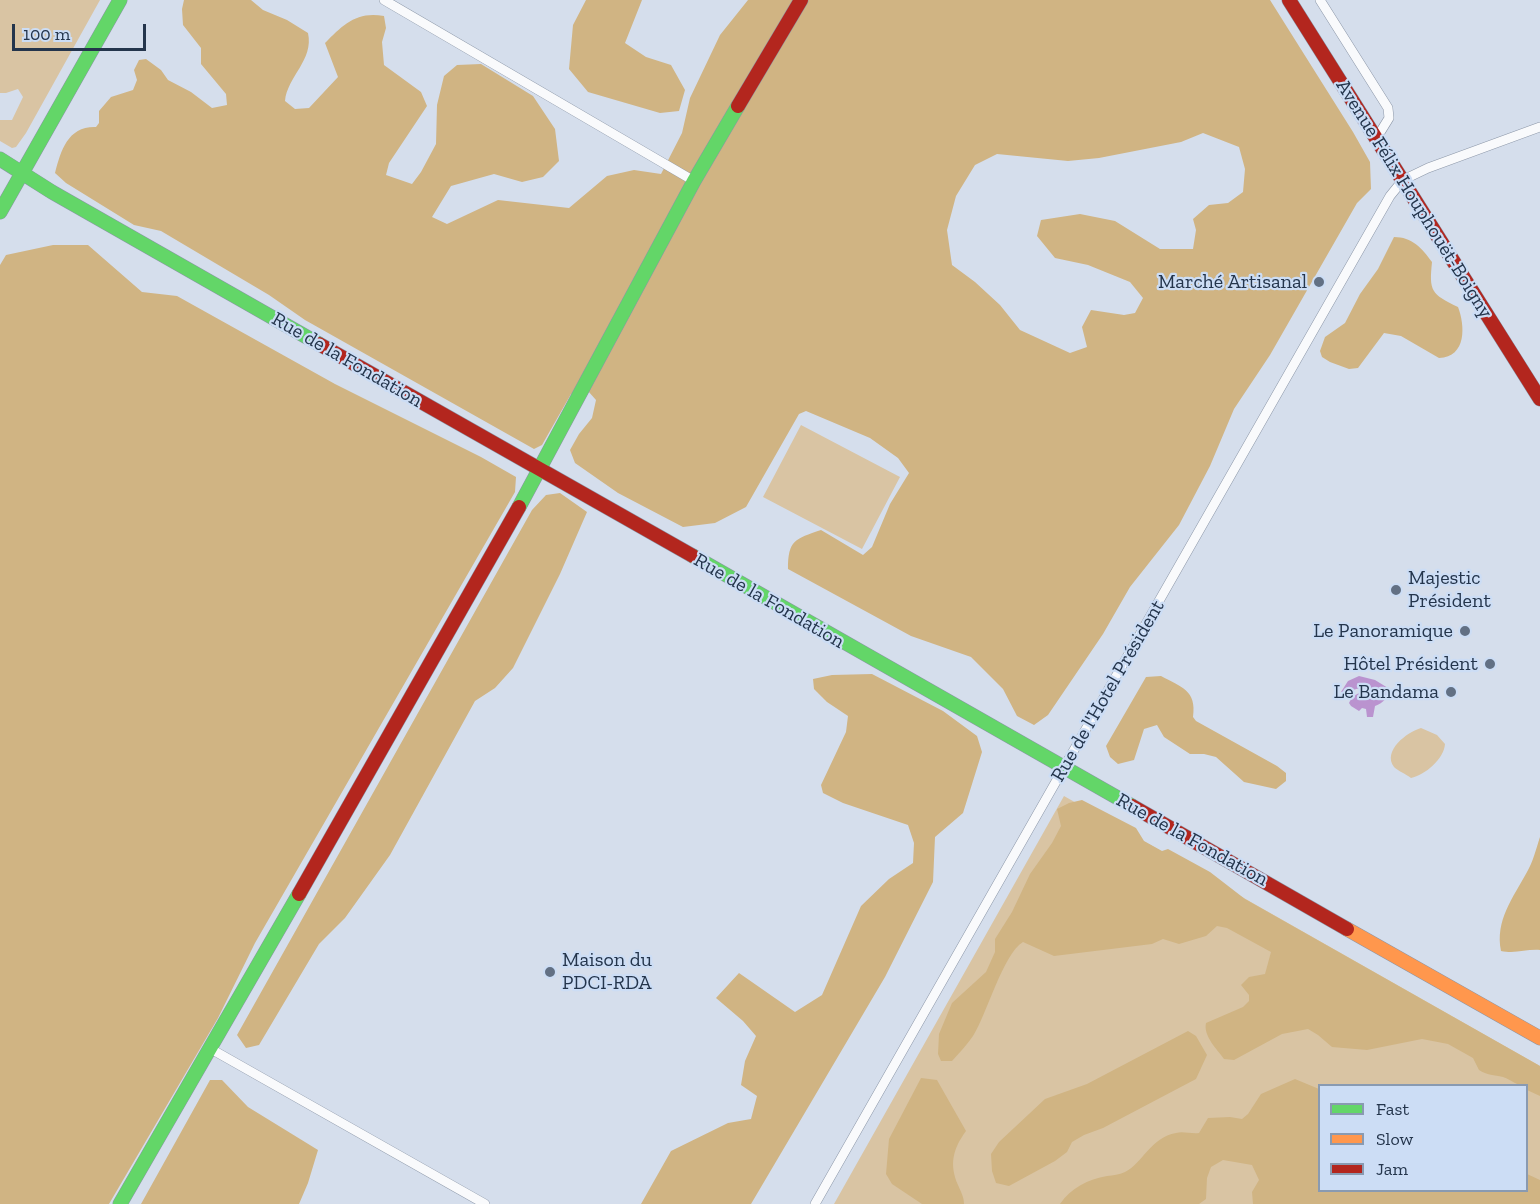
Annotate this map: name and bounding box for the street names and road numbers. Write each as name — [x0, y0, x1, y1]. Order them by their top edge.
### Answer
street label: Avenue Félix Houphouët-Boigny — [1330, 75, 1498, 323]
street label: Rue de la Fondation — [267, 307, 427, 413]
street label: Rue de la Fondation — [689, 548, 849, 654]
street label: Rue de l'Hotel Président — [1046, 596, 1170, 786]
street label: Rue de la Fondation — [1112, 788, 1272, 892]

